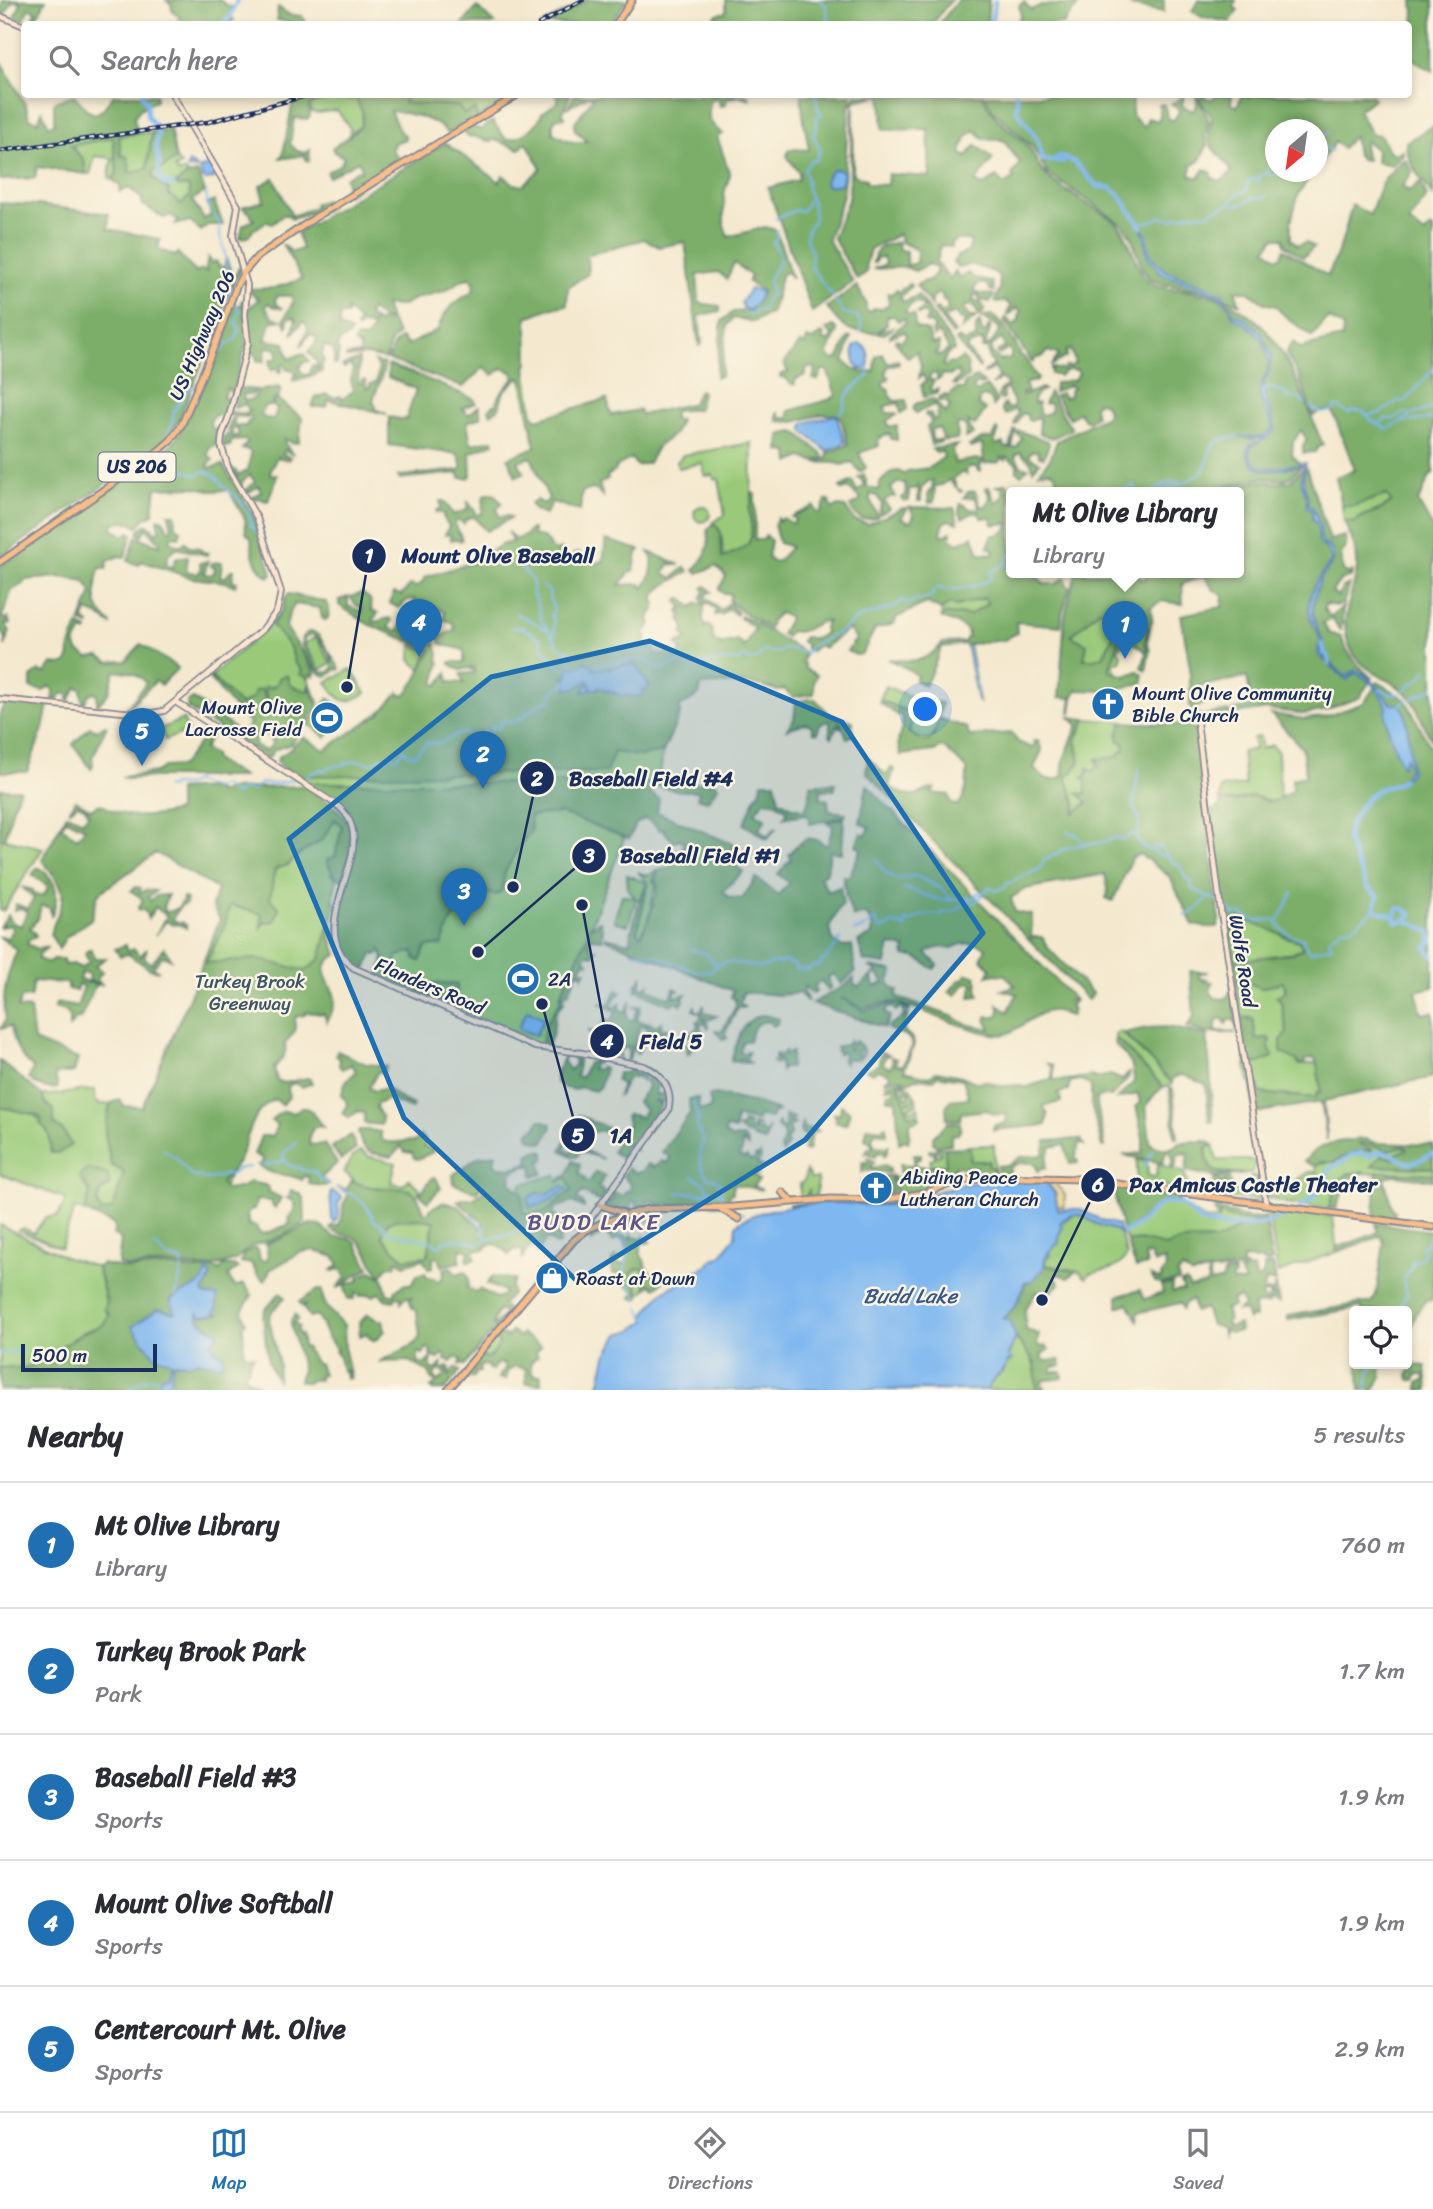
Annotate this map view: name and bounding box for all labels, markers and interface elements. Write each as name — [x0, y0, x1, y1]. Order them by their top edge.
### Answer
search box — [21, 21, 1412, 98]
text: Search here — [101, 37, 238, 83]
icon: search — [45, 41, 83, 79]
north arrow — [1265, 119, 1328, 182]
street label: US Highway 206 — [160, 265, 244, 405]
road number: US 206 — [99, 452, 176, 481]
popup — [1006, 487, 1244, 578]
text: Mt Olive Library — [1033, 489, 1217, 535]
callout: Mount Olive Baseball — [352, 535, 609, 577]
text: Library — [1033, 535, 1105, 576]
text: 1 — [364, 537, 374, 575]
text: Mount Olive Baseball — [400, 537, 596, 575]
pin: 4 — [396, 599, 442, 657]
pin: 1 — [1102, 601, 1148, 659]
place label: Mount Olive Community Bible Church — [1132, 677, 1332, 732]
church icon: Mount Olive Community Bible Church — [1089, 685, 1127, 723]
place label: Mount Olive Lacrosse Field — [185, 691, 304, 746]
your location — [908, 692, 942, 726]
sports icon: Mount Olive Lacrosse Field — [308, 699, 346, 737]
pin: 5 — [119, 708, 165, 766]
pin: 2 — [460, 731, 506, 789]
callout: Baseball Field #4 — [519, 757, 747, 799]
text: 2 — [530, 760, 543, 798]
text: Baseball Field #4 — [569, 760, 733, 798]
callout: Baseball Field #1 — [571, 835, 794, 877]
text: 3 — [582, 837, 595, 875]
text: Baseball Field #1 — [620, 837, 780, 875]
pin: 3 — [441, 868, 487, 926]
street label: Wolfe Road — [1219, 912, 1267, 1012]
street label: Flanders Road — [370, 948, 492, 1025]
sports icon: 2A — [504, 960, 542, 998]
place label: 2A — [548, 963, 571, 996]
park label: Turkey Brook Greenway — [195, 965, 305, 1020]
callout: Field 5 — [590, 1020, 716, 1062]
text: 4 — [599, 1023, 614, 1061]
text: Field 5 — [638, 1023, 703, 1061]
callout: 1A — [561, 1114, 647, 1156]
text: 5 — [572, 1117, 585, 1155]
text: 1A — [610, 1117, 632, 1155]
place label: Abiding Peace Lutheran Church — [899, 1161, 1039, 1216]
callout: Pax Amicus Castle Theater — [1081, 1164, 1391, 1206]
text: 6 — [1091, 1166, 1104, 1204]
text: Pax Amicus Castle Theater — [1129, 1166, 1379, 1204]
church icon: Abiding Peace Lutheran Church — [857, 1169, 895, 1207]
district label: BUDD LAKE — [527, 1202, 661, 1243]
shop icon: Roast at Dawn — [533, 1259, 571, 1297]
place label: Roast at Dawn — [576, 1262, 695, 1295]
water label: Budd Lake — [863, 1277, 959, 1315]
map controls — [1349, 1306, 1412, 1369]
button: locate — [1349, 1306, 1412, 1369]
text: 500 m — [32, 1339, 87, 1372]
scale bar — [21, 1341, 158, 1373]
text: Nearby — [28, 1409, 123, 1463]
text: 5 results — [1314, 1415, 1405, 1456]
text: Mt Olive Library — [95, 1502, 279, 1548]
text: 1 — [46, 1525, 56, 1566]
text: 760 m — [1341, 1525, 1405, 1566]
text: Library — [95, 1548, 167, 1589]
text: Turkey Brook Park — [95, 1628, 305, 1674]
text: 2 — [44, 1651, 58, 1692]
text: 1.7 km — [1339, 1651, 1405, 1692]
text: Park — [95, 1674, 142, 1715]
text: Baseball Field #3 — [95, 1754, 296, 1800]
text: 3 — [45, 1777, 57, 1818]
text: 1.9 km — [1338, 1777, 1405, 1818]
text: Sports — [95, 1800, 163, 1841]
text: Mount Olive Softball — [95, 1880, 332, 1926]
text: 4 — [44, 1903, 58, 1944]
text: 1.9 km — [1338, 1903, 1405, 1944]
text: Sports — [95, 1926, 163, 1967]
text: Centercourt Mt. Olive — [95, 2006, 346, 2052]
text: 5 — [44, 2029, 58, 2070]
text: 2.9 km — [1335, 2029, 1405, 2070]
text: Sports — [95, 2052, 163, 2093]
tab: Map — [210, 2124, 248, 2199]
tab: Directions — [668, 2124, 753, 2199]
tab: Saved — [1173, 2124, 1223, 2199]

